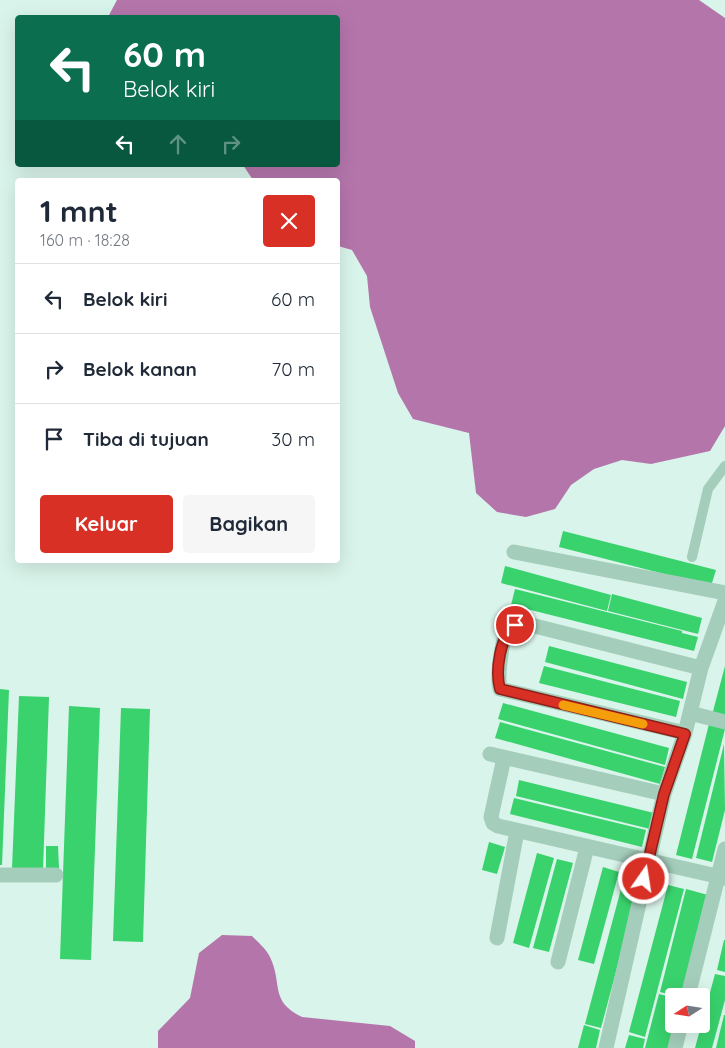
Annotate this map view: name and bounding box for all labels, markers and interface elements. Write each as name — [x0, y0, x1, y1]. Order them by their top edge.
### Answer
text: 60 m — [123, 32, 206, 76]
icon: left — [40, 35, 105, 100]
text: Belok kiri — [123, 75, 215, 103]
icon: left — [111, 130, 139, 158]
icon: ahead — [164, 130, 192, 158]
icon: right — [217, 130, 245, 158]
text: 1 mnt — [40, 192, 118, 230]
button: close — [263, 195, 315, 247]
text: 160 m · 18:28 — [40, 230, 130, 250]
icon: left — [40, 285, 68, 313]
text: Belok kiri — [83, 287, 168, 311]
text: 60 m — [271, 287, 315, 311]
icon: right — [40, 355, 68, 383]
text: Belok kanan — [83, 357, 197, 381]
text: 70 m — [271, 357, 315, 381]
icon: arrive — [40, 425, 68, 453]
text: Tiba di tujuan — [83, 427, 209, 451]
text: 30 m — [271, 427, 315, 451]
button: Keluar — [40, 495, 173, 553]
button: Bagikan — [183, 495, 315, 553]
pin — [494, 604, 536, 646]
icon: arrive — [501, 611, 529, 639]
position arrow — [617, 852, 669, 904]
north arrow — [665, 988, 710, 1032]
map controls — [665, 988, 710, 1033]

